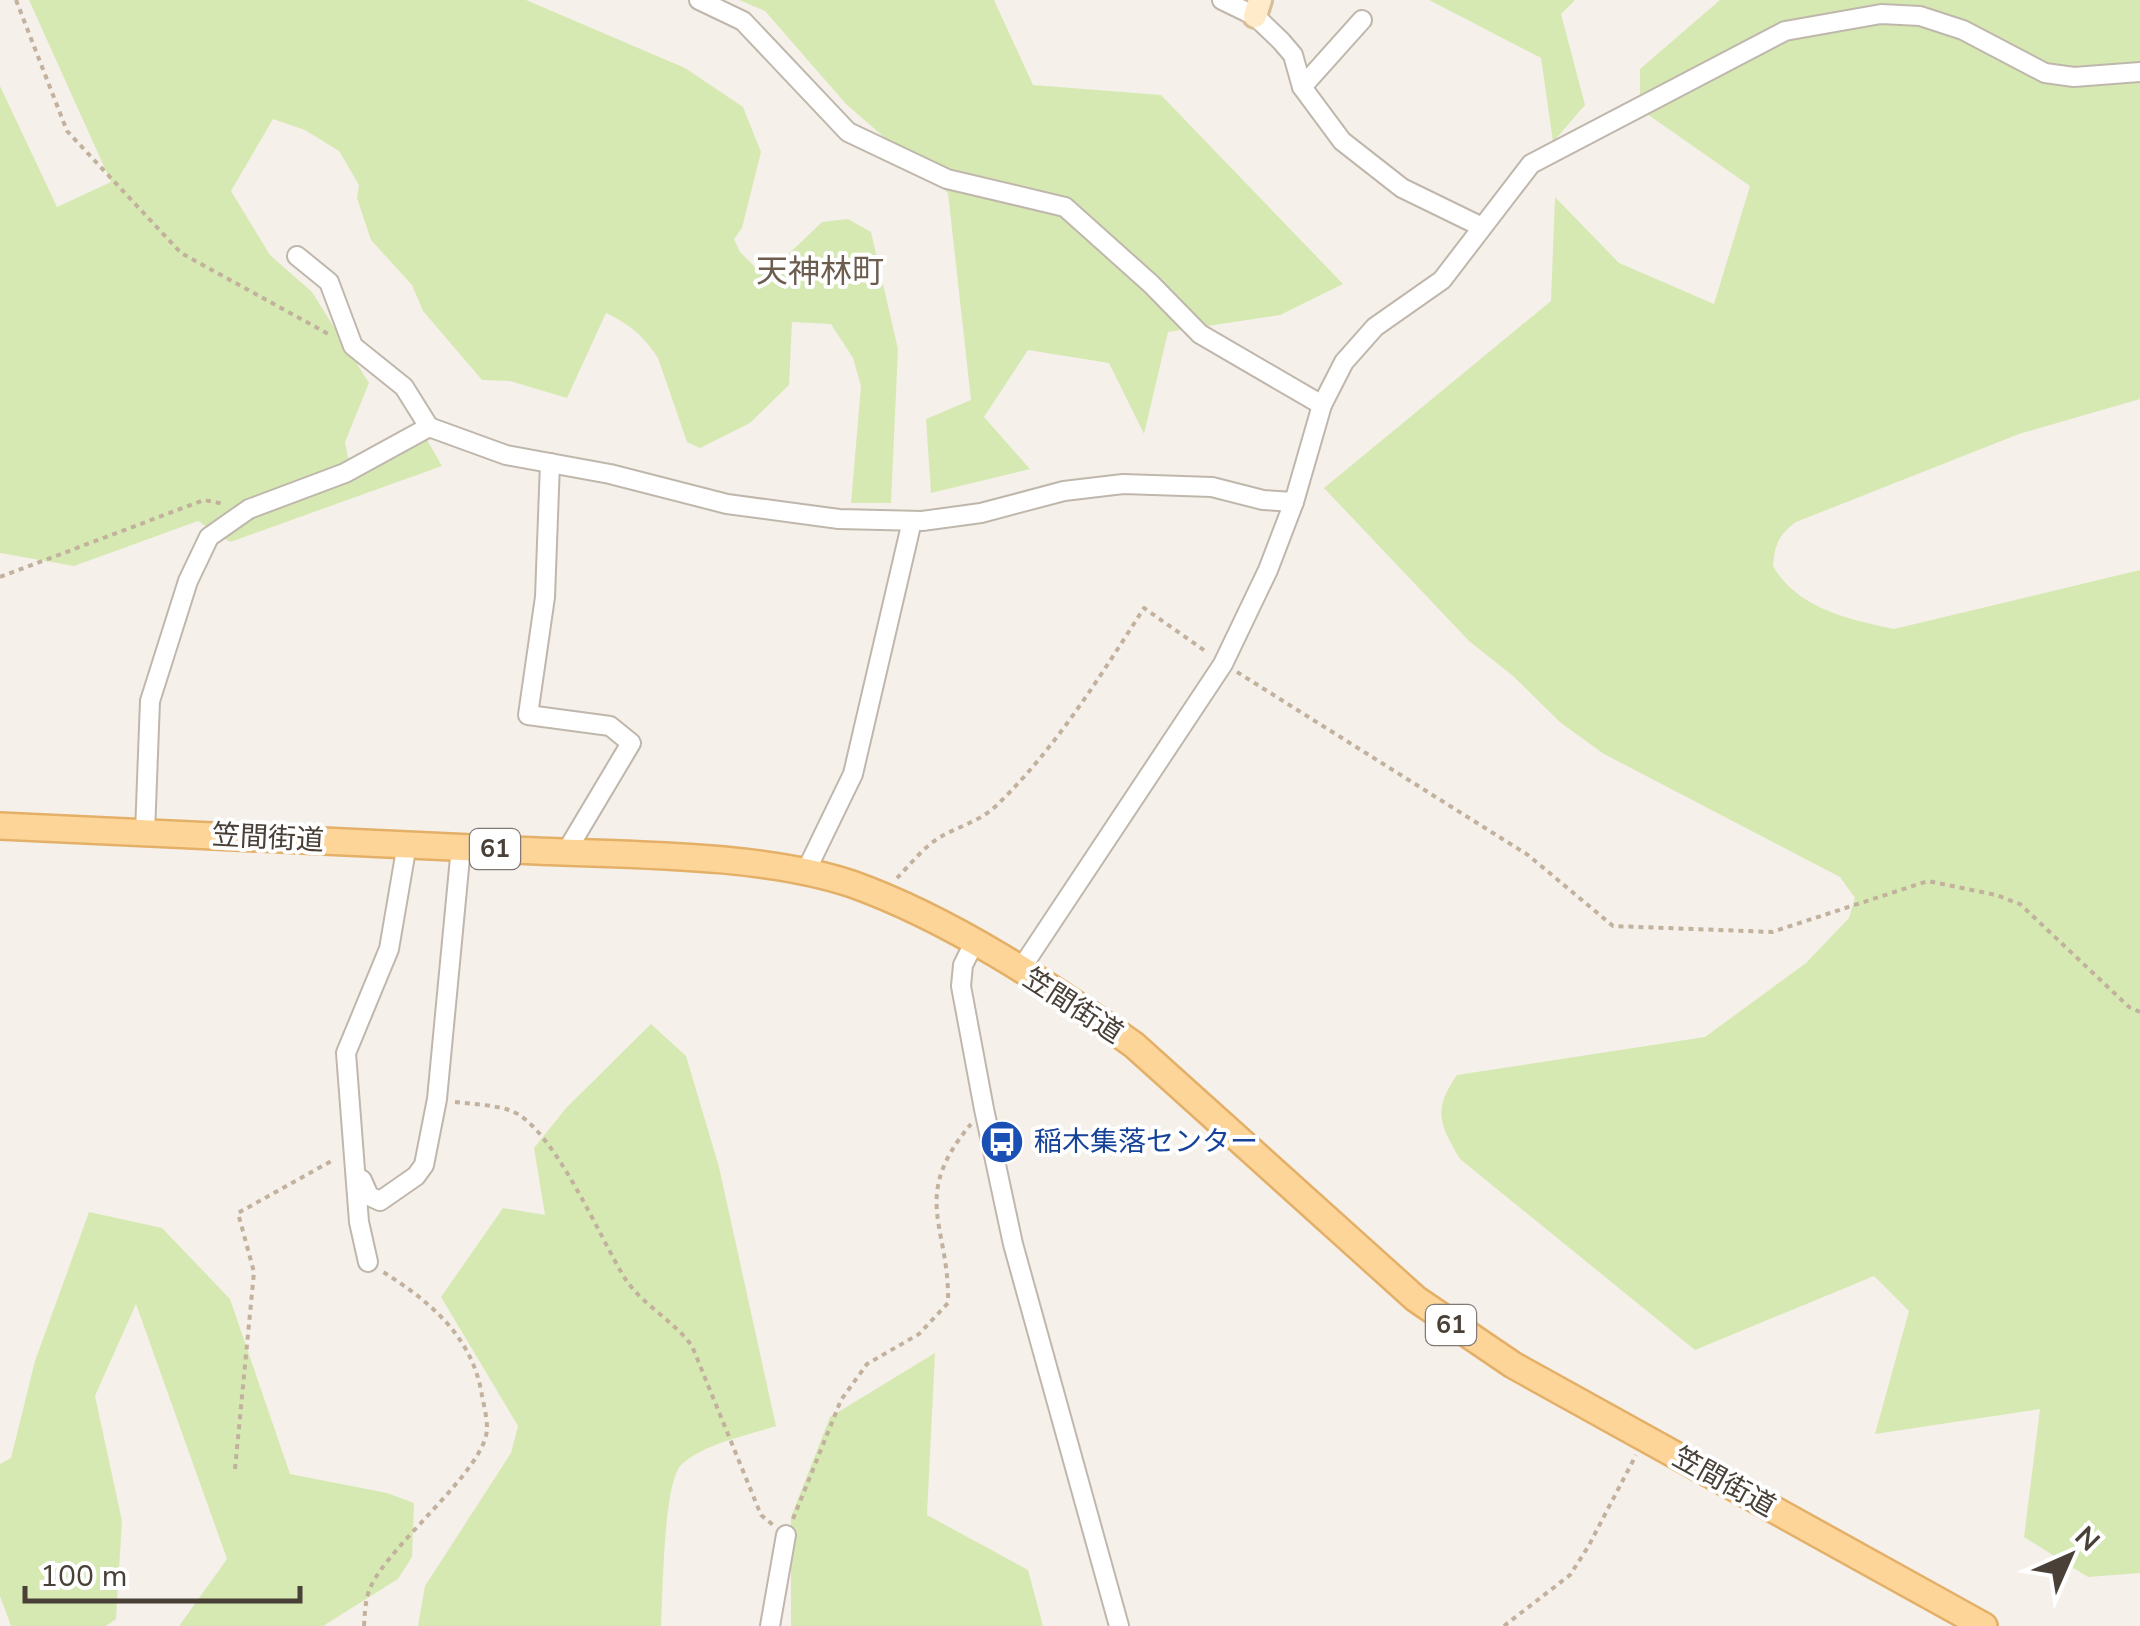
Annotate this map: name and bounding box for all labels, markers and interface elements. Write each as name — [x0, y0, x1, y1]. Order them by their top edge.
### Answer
district label: 天神林町 — [756, 250, 884, 293]
street label: 笠間街道 — [211, 816, 325, 860]
road number: 61 — [470, 829, 520, 869]
street label: 笠間街道 — [1016, 960, 1130, 1052]
bus stop icon: 稲木集落センター — [979, 1119, 1025, 1165]
place label: 稲木集落センター — [1034, 1123, 1258, 1161]
road number: 61 — [1426, 1305, 1476, 1345]
street label: 笠間街道 — [1666, 1438, 1782, 1526]
north arrow — [2020, 1506, 2120, 1606]
text: N — [2066, 1518, 2108, 1560]
scale bar — [25, 1541, 300, 1603]
text: 100 m — [40, 1556, 127, 1597]

